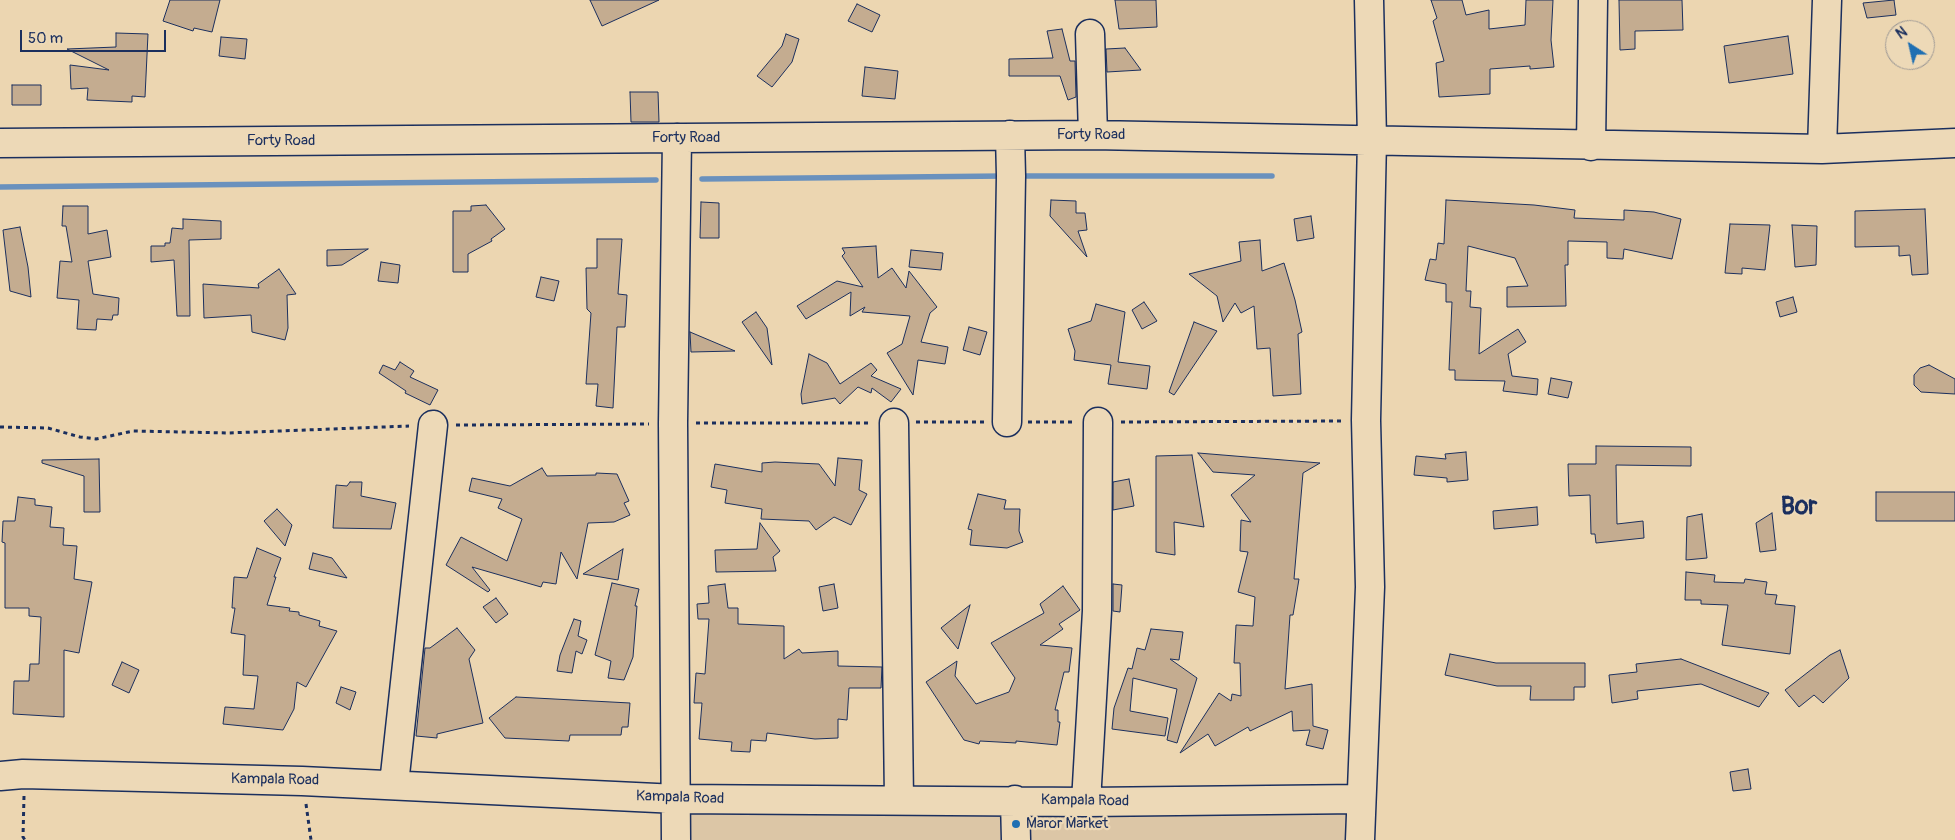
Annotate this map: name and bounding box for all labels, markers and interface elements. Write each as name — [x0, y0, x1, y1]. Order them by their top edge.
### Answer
scale bar — [22, 20, 169, 52]
north arrow — [1885, 20, 1935, 70]
text: N — [1893, 23, 1910, 43]
text: 50 m — [28, 29, 63, 48]
street label: Forty Road — [1057, 126, 1125, 144]
street label: Forty Road — [652, 129, 720, 147]
street label: Forty Road — [247, 132, 315, 150]
district label: Bor — [1781, 493, 1817, 523]
street label: Kampala Road — [231, 770, 319, 790]
street label: Kampala Road — [636, 787, 724, 809]
street label: Kampala Road — [1041, 791, 1129, 811]
place label: Maror Market — [1026, 815, 1108, 833]
marker: Maror Market — [1010, 818, 1022, 830]

